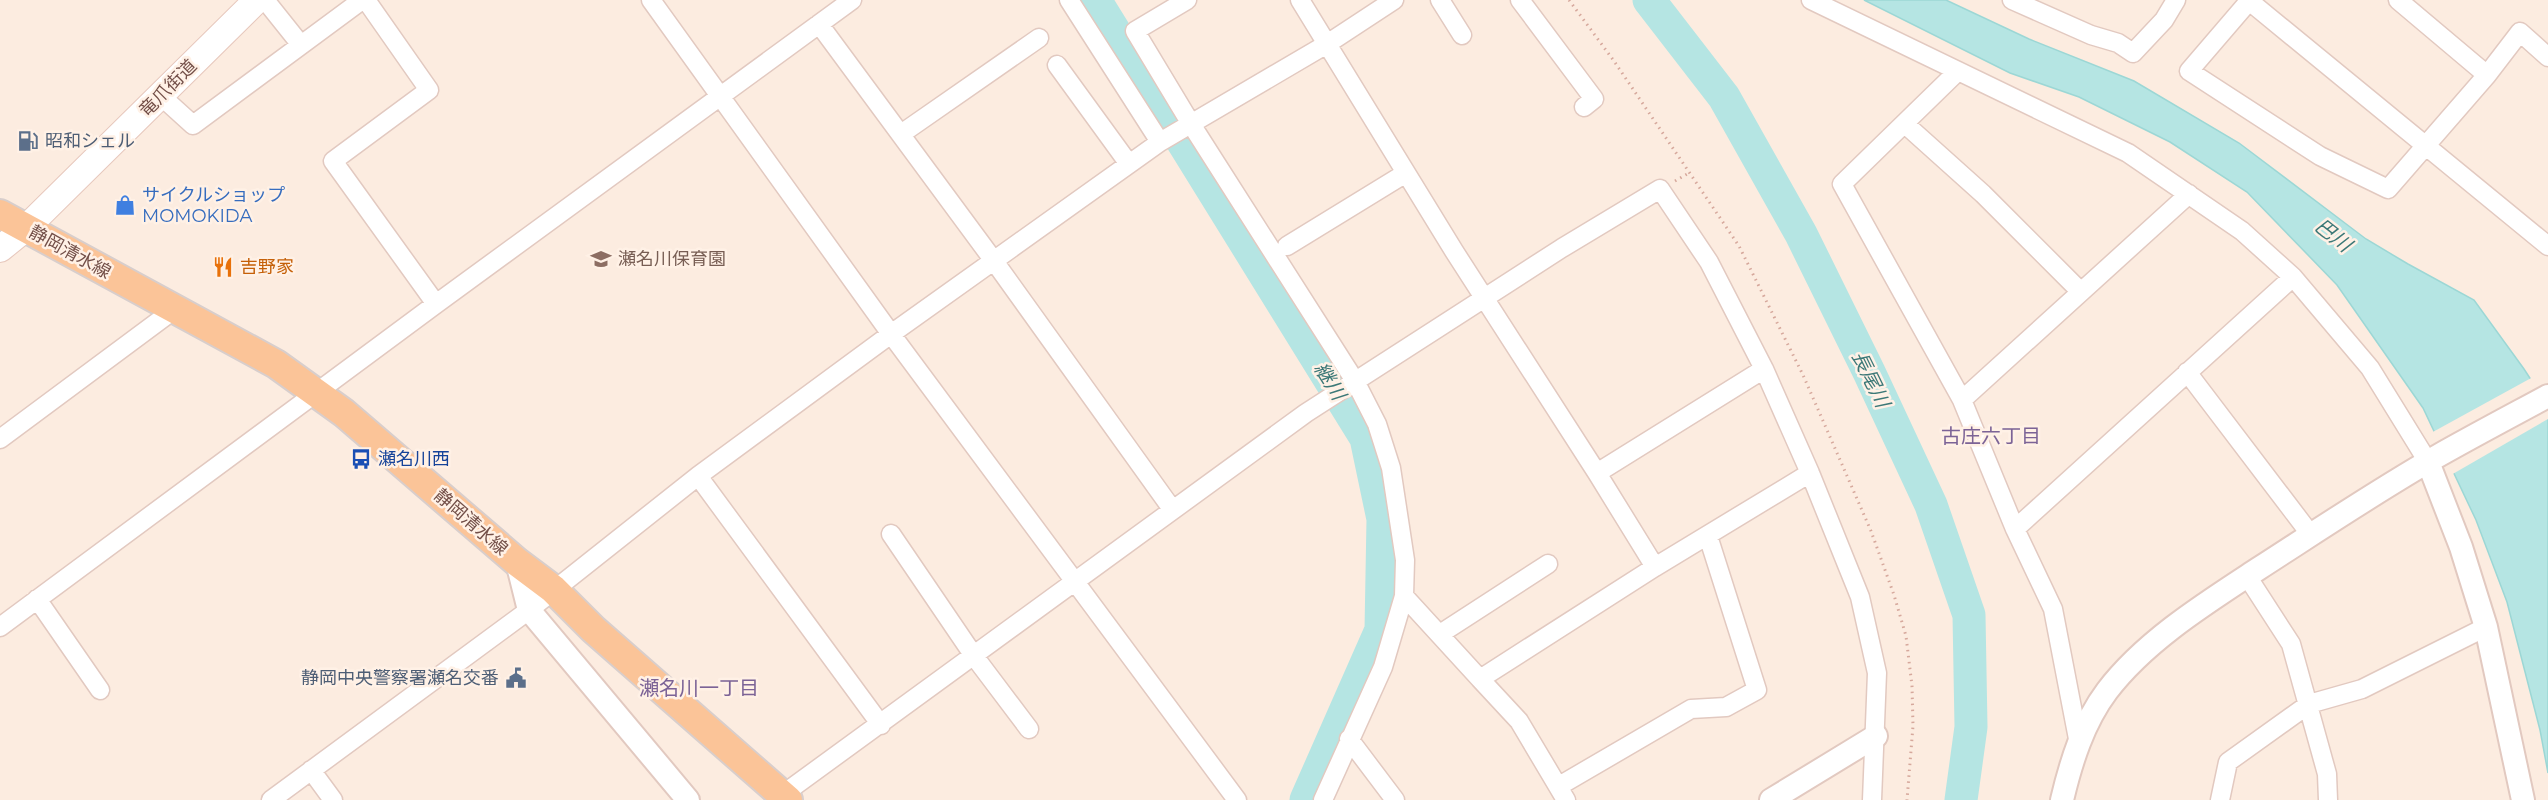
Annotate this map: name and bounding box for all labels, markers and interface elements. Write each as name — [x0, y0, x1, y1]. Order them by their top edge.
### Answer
street label: 竜爪街道 — [135, 55, 201, 121]
fuel station icon: 昭和シェル — [16, 129, 40, 153]
place label: 昭和シェル — [45, 130, 135, 152]
place label: サイクルショップ MOMOKIDA — [142, 184, 285, 227]
shop icon: サイクルショップ MOMOKIDA — [113, 193, 137, 217]
water label: 巴川 — [2310, 213, 2358, 258]
street label: 静岡清水線 — [25, 221, 115, 283]
school or university icon: 瀬名川保育園 — [589, 247, 613, 271]
place label: 瀬名川保育園 — [618, 248, 726, 270]
restaurant icon: 吉野家 — [211, 255, 235, 279]
place label: 吉野家 — [240, 256, 294, 278]
water label: 長尾川 — [1847, 347, 1896, 413]
water label: 継川 — [1309, 358, 1352, 406]
district label: 古庄六丁目 — [1941, 424, 2041, 448]
bus stop icon: 瀬名川西 — [349, 447, 373, 471]
place label: 瀬名川西 — [378, 448, 450, 470]
street label: 静岡清水線 — [430, 484, 512, 560]
public building icon: 静岡中央警察署瀬名交番 — [504, 666, 528, 690]
place label: 静岡中央警察署瀬名交番 — [301, 667, 499, 689]
district label: 瀬名川一丁目 — [639, 676, 759, 700]

